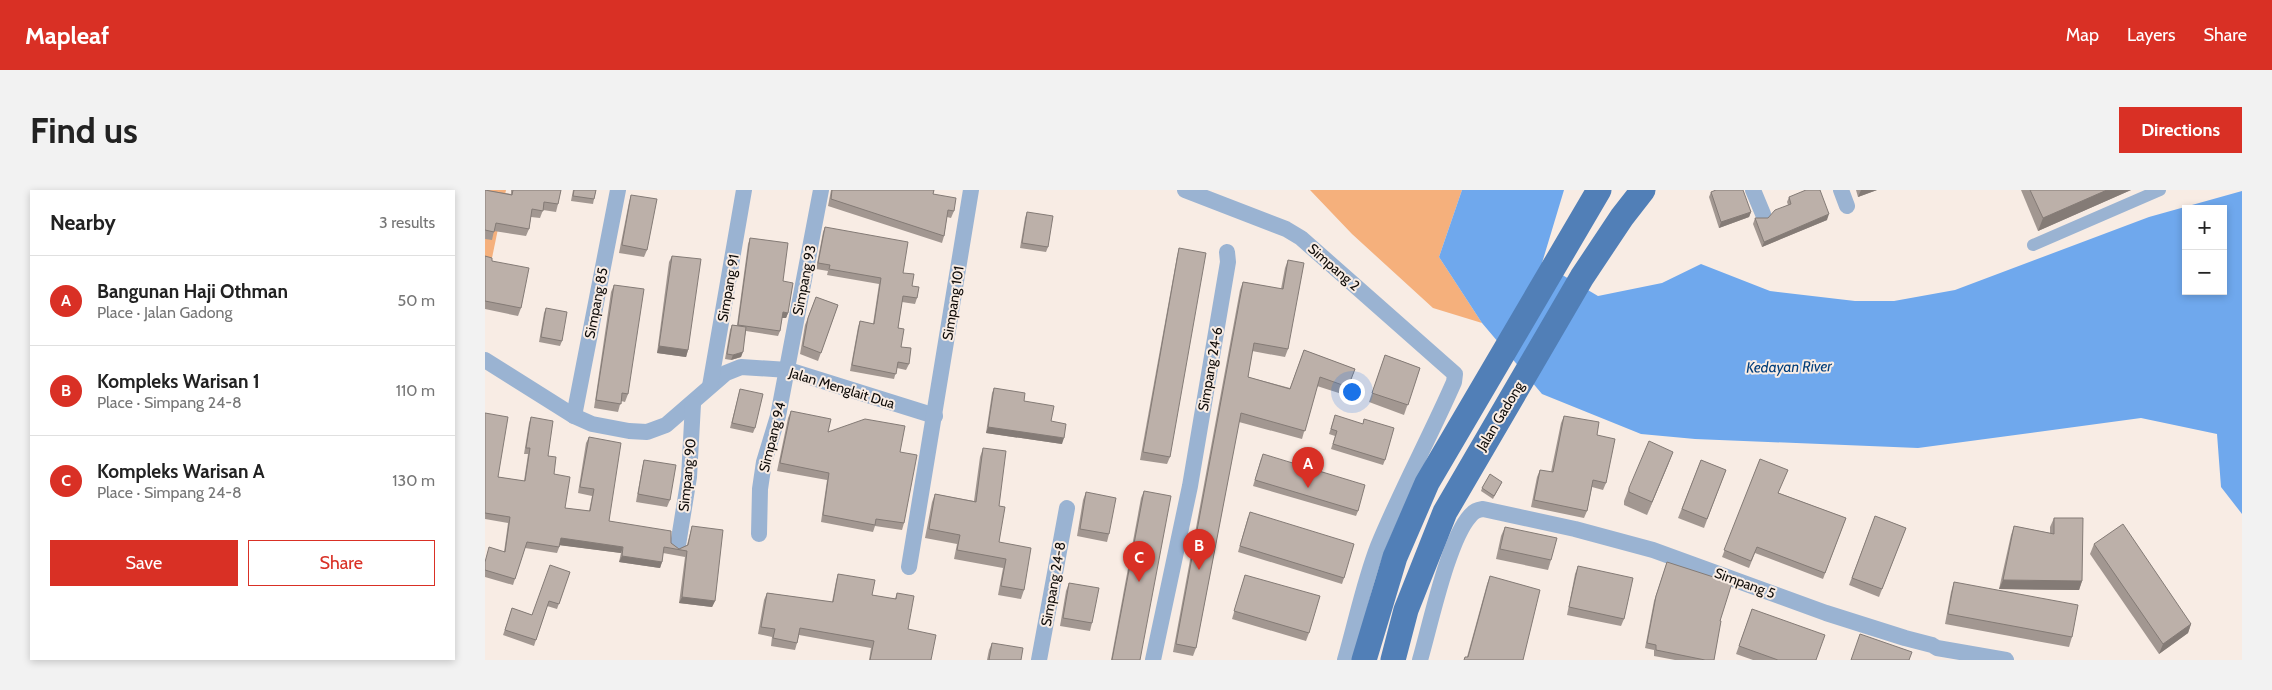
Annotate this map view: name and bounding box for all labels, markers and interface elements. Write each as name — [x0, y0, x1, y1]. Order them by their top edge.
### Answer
text: Mapleaf — [25, 21, 109, 50]
text: Map — [2066, 24, 2099, 46]
text: Layers — [2127, 24, 2176, 46]
text: Share — [2204, 24, 2247, 46]
button: Directions — [2119, 107, 2242, 153]
text: Find us — [30, 109, 138, 152]
map controls — [2182, 205, 2227, 295]
button: + — [2182, 205, 2227, 250]
text: Nearby — [50, 210, 116, 235]
text: 3 results — [379, 213, 435, 232]
street label: Simpang 2 — [1304, 239, 1364, 295]
street label: Simpang 93 — [788, 243, 820, 317]
button: − — [2182, 250, 2227, 295]
street label: Simpang 91 — [713, 253, 743, 323]
street label: Simpang 101 — [938, 265, 968, 341]
street label: Simpang 85 — [580, 266, 612, 340]
text: Bangunan Haji Othman — [97, 280, 288, 303]
text: A — [61, 291, 71, 310]
text: 50 m — [398, 291, 435, 310]
text: Place · Jalan Gadong — [97, 303, 233, 322]
street label: Simpang 24-6 — [1194, 325, 1226, 412]
water label: Kedayan River — [1746, 357, 1833, 377]
street label: Jalan Menglait Dua — [786, 363, 897, 413]
text: Kompleks Warisan 1 — [97, 370, 260, 393]
street label: Jalan Gadong — [1472, 377, 1528, 455]
your location — [1339, 379, 1365, 405]
text: B — [61, 381, 71, 400]
text: 110 m — [396, 381, 435, 400]
text: Place · Simpang 24-8 — [97, 393, 242, 412]
street label: Simpang 94 — [755, 400, 789, 474]
street label: Simpang 90 — [674, 437, 700, 513]
pin: A — [1292, 447, 1324, 488]
text: Kompleks Warisan A — [97, 460, 265, 483]
text: C — [61, 471, 71, 490]
text: 130 m — [392, 471, 435, 490]
text: Place · Simpang 24-8 — [97, 483, 242, 502]
pin: B — [1183, 529, 1215, 570]
button: Save — [50, 540, 238, 586]
button: Share — [248, 540, 435, 586]
street label: Simpang 24-8 — [1037, 540, 1069, 628]
pin: C — [1123, 541, 1155, 582]
street label: Simpang 5 — [1712, 564, 1778, 602]

